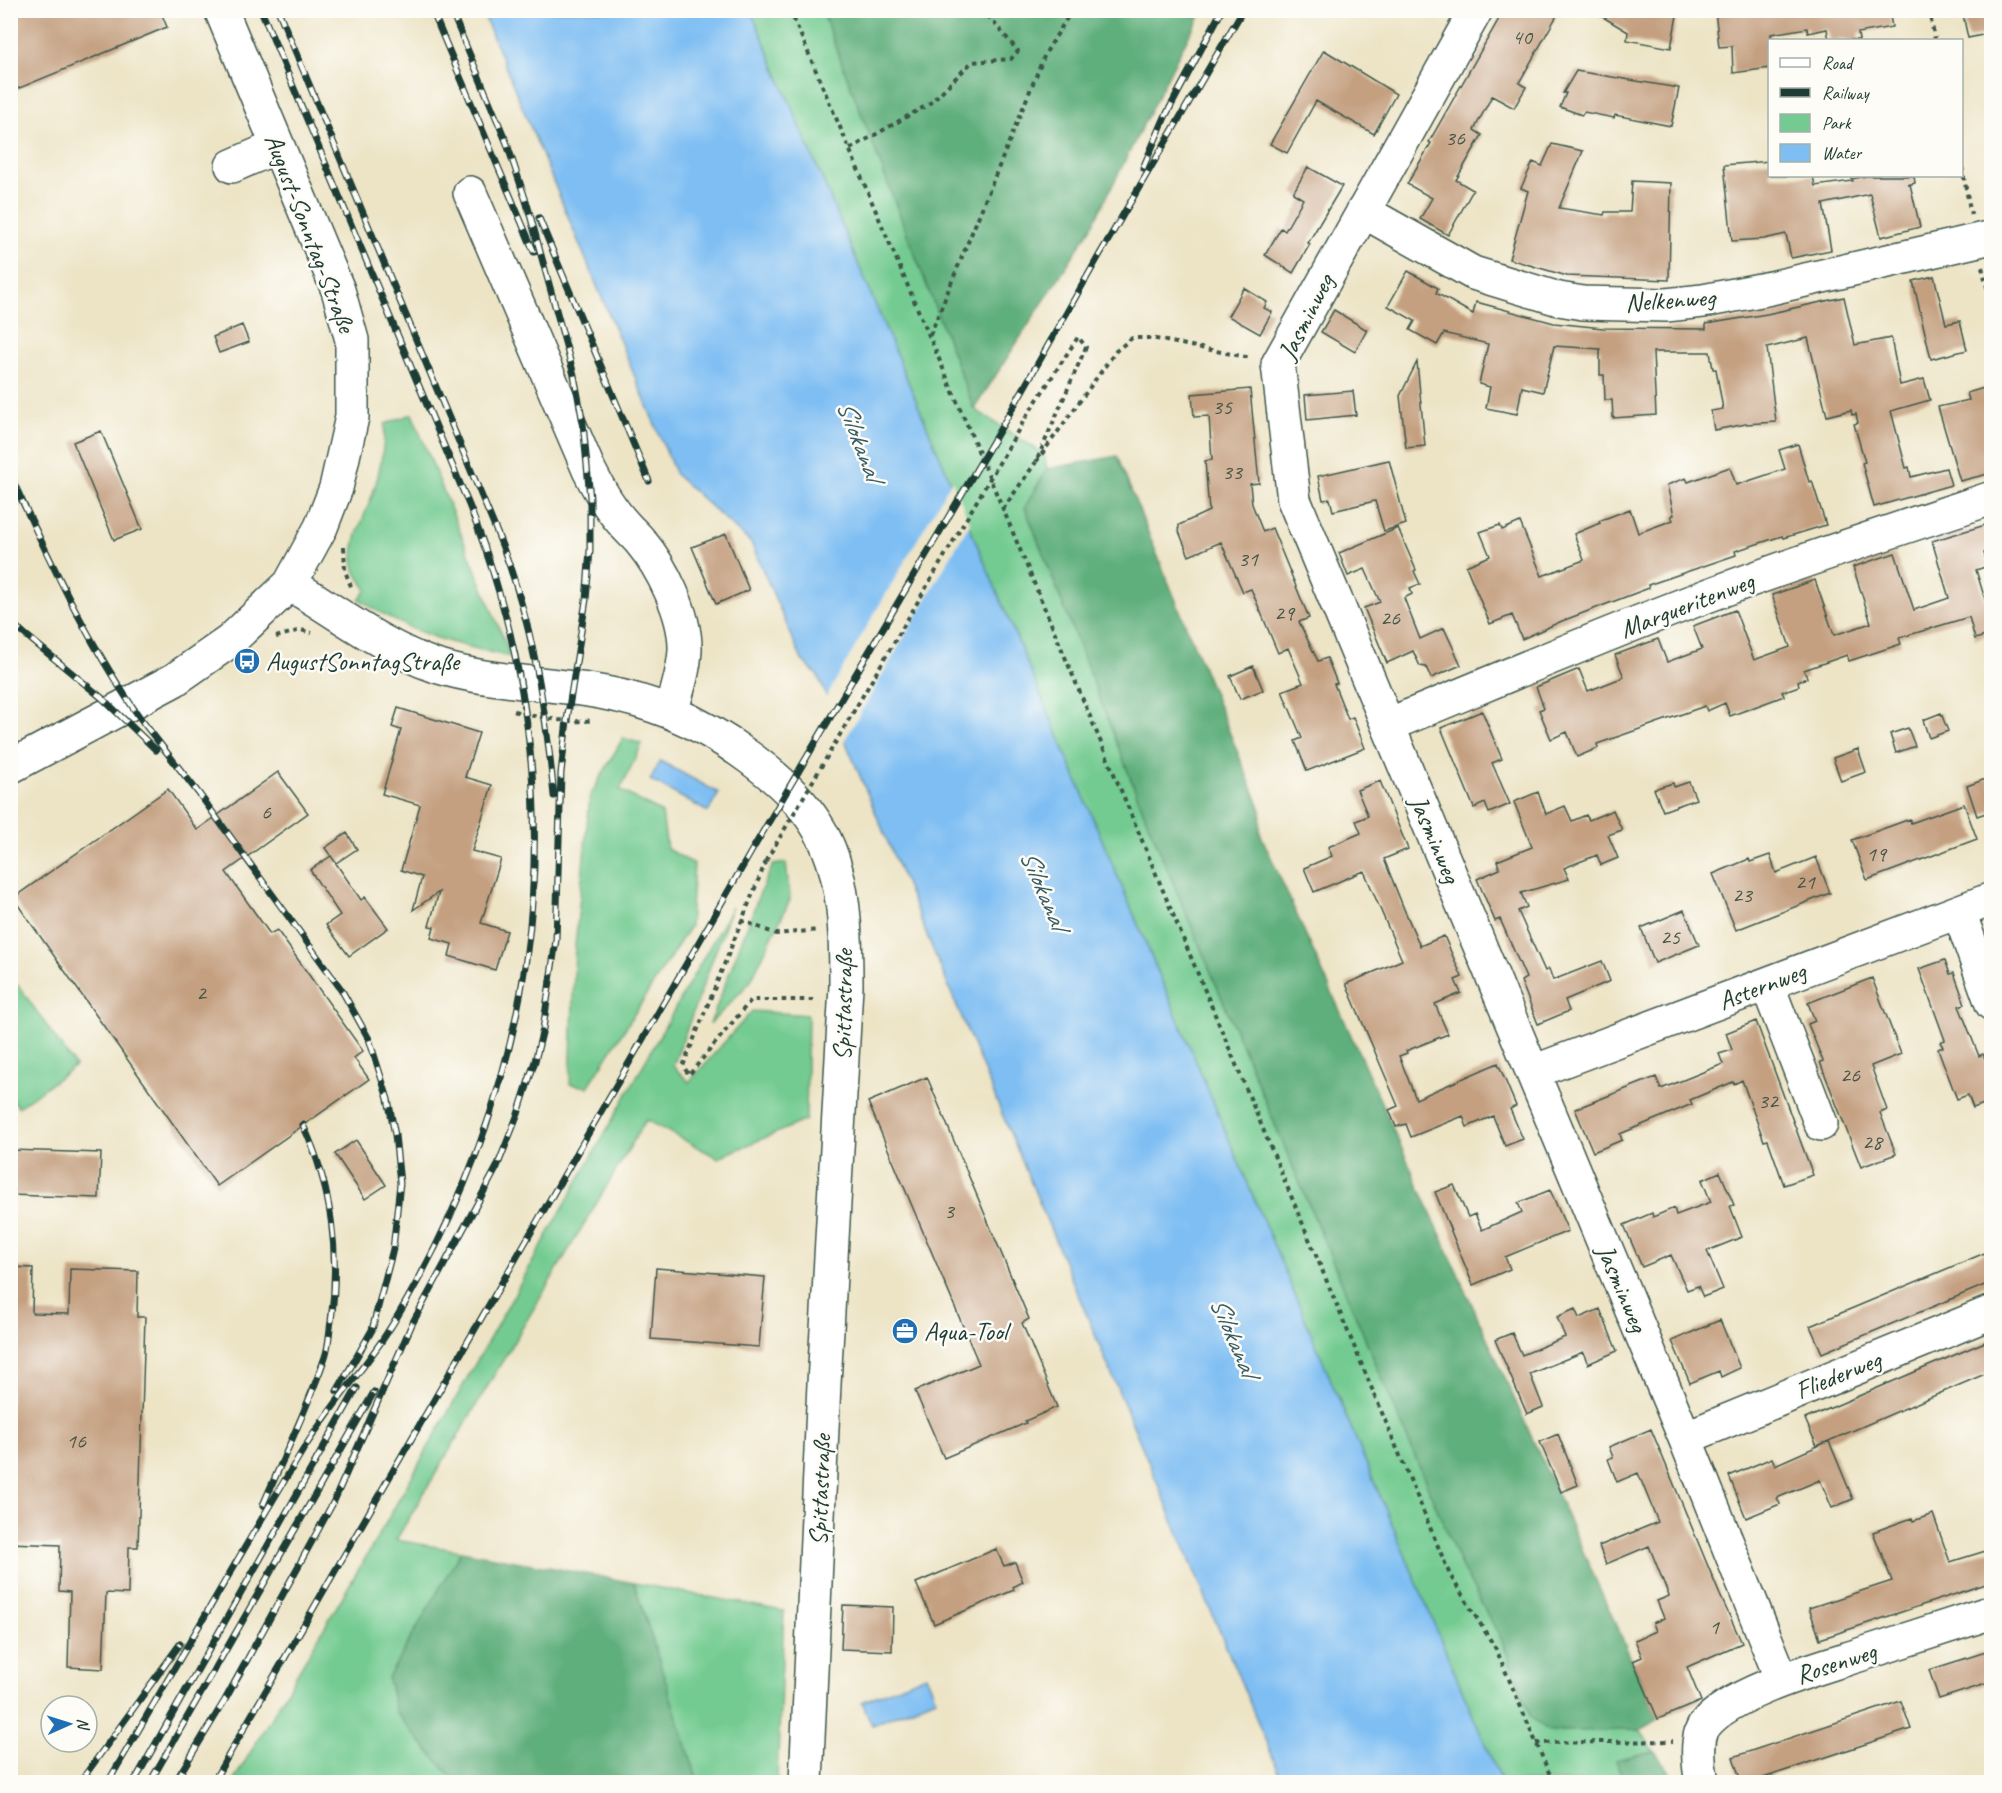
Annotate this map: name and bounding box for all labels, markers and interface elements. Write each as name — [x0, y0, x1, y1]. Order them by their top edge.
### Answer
house number: 40 — [1512, 23, 1534, 51]
legend — [1768, 39, 1963, 177]
text: Road — [1822, 52, 1855, 74]
text: Railway — [1822, 82, 1870, 104]
text: Park — [1822, 112, 1852, 134]
house number: 36 — [1445, 124, 1466, 152]
street label: August-Sonntag-Straße — [257, 129, 364, 339]
text: Water — [1822, 142, 1863, 164]
street label: Jasminweg — [1270, 267, 1342, 367]
street label: Nelkenweg — [1624, 280, 1718, 320]
house number: 35 — [1212, 393, 1233, 421]
water label: Silokanal — [829, 396, 894, 493]
house number: 33 — [1222, 458, 1244, 486]
house number: 31 — [1238, 545, 1259, 573]
street label: Margueritenweg — [1615, 564, 1760, 646]
house number: 29 — [1274, 599, 1296, 627]
house number: 26 — [1380, 604, 1401, 632]
place label: AugustSonntagStraße — [266, 645, 462, 678]
bus stop icon: AugustSonntagStraße — [232, 646, 262, 676]
street label: Jasminweg — [1401, 789, 1469, 889]
house number: 6 — [261, 798, 272, 826]
house number: 19 — [1866, 840, 1888, 868]
water label: Silokanal — [1012, 845, 1079, 942]
house number: 21 — [1795, 868, 1816, 896]
house number: 23 — [1732, 881, 1754, 909]
house number: 25 — [1660, 923, 1681, 951]
street label: Spittastraße — [826, 947, 861, 1061]
street label: Asternweg — [1714, 954, 1812, 1018]
house number: 2 — [196, 979, 208, 1007]
house number: 26 — [1840, 1061, 1861, 1089]
house number: 32 — [1758, 1087, 1780, 1115]
house number: 28 — [1862, 1128, 1884, 1156]
house number: 3 — [944, 1197, 956, 1225]
street label: Jasminweg — [1588, 1238, 1656, 1338]
water label: Silokanal — [1202, 1292, 1269, 1389]
place label: Aqua-Tool — [924, 1315, 1012, 1348]
office icon: Aqua-Tool — [890, 1316, 920, 1346]
street label: Fliederweg — [1790, 1342, 1887, 1407]
house number: 16 — [66, 1427, 87, 1455]
street label: Spittastraße — [802, 1431, 839, 1546]
house number: 1 — [1709, 1613, 1720, 1641]
street label: Rosenweg — [1791, 1634, 1882, 1692]
north arrow — [39, 1694, 99, 1754]
text: N — [73, 1718, 93, 1732]

